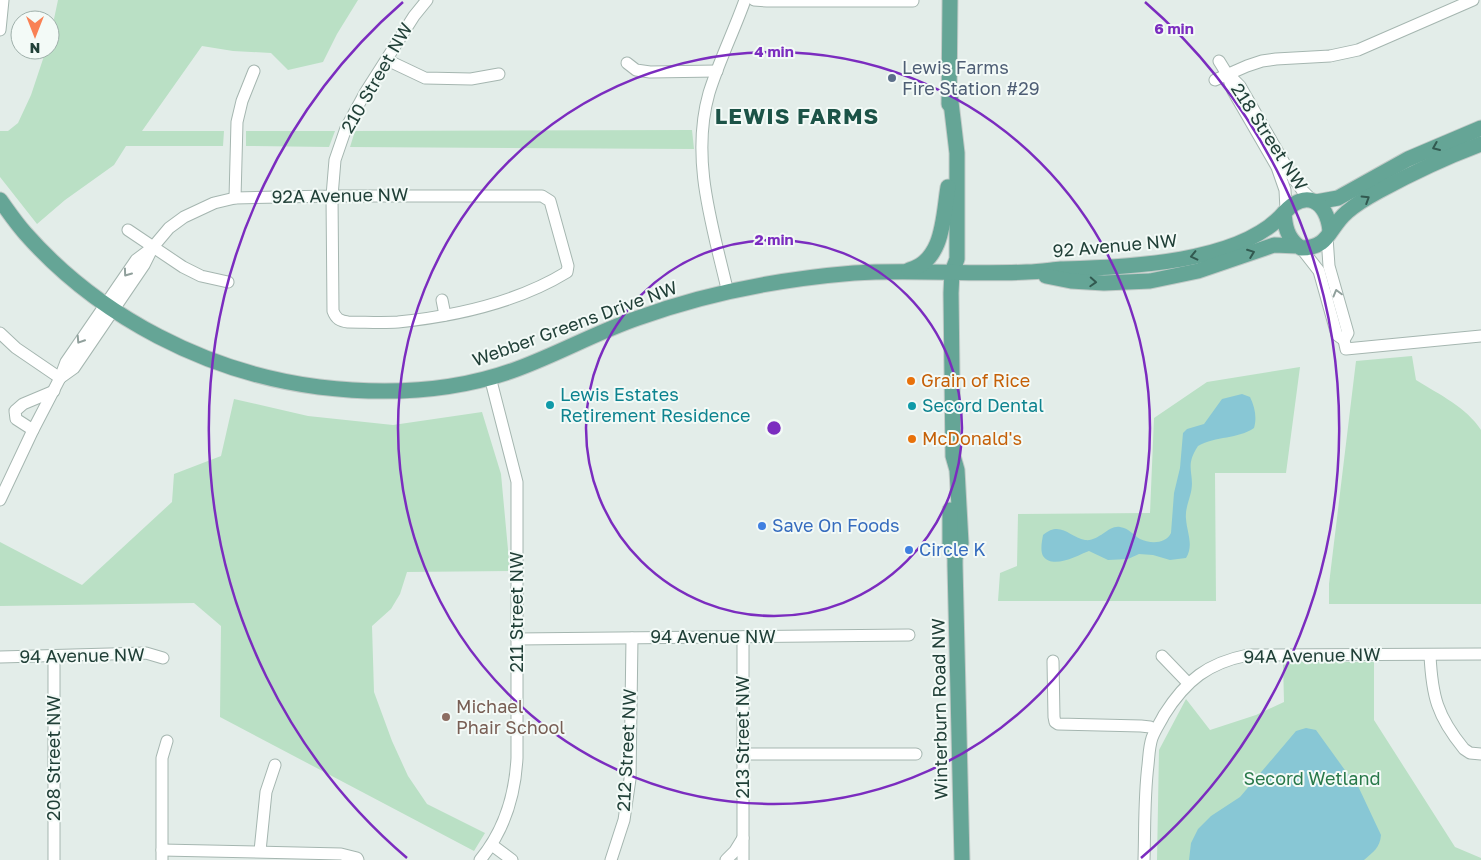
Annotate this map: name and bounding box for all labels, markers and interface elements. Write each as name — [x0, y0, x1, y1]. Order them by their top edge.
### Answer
north arrow — [10, 10, 60, 60]
street label: 210 Street NW — [336, 18, 417, 137]
text: 6 min — [1154, 19, 1194, 37]
text: N — [30, 40, 40, 57]
text: 4 min — [754, 42, 794, 60]
place label: Lewis Farms Fire Station #29 — [902, 56, 1040, 99]
marker: Lewis Farms Fire Station #29 — [886, 72, 898, 84]
street label: 218 Street NW — [1227, 79, 1313, 194]
district label: LEWIS FARMS — [715, 102, 879, 129]
one-way arrow — [1432, 140, 1441, 151]
street label: 92A Avenue NW — [271, 183, 409, 207]
one-way arrow — [1360, 196, 1369, 206]
street label: 92 Avenue NW — [1052, 229, 1178, 261]
text: 2 min — [754, 230, 794, 248]
one-way arrow — [1246, 249, 1255, 259]
one-way arrow — [1191, 251, 1199, 261]
one-way arrow — [124, 267, 132, 276]
street label: Webber Greens Drive NW — [469, 276, 680, 370]
one-way arrow — [1089, 277, 1097, 288]
one-way arrow — [1332, 290, 1342, 298]
one-way arrow — [77, 335, 87, 344]
place label: Grain of Rice — [921, 369, 1030, 391]
marker: Grain of Rice — [905, 375, 917, 387]
place label: Lewis Estates Retirement Residence — [560, 383, 750, 426]
place label: Secord Dental — [922, 394, 1044, 416]
marker: Lewis Estates Retirement Residence — [544, 399, 556, 411]
marker: Secord Dental — [906, 400, 918, 412]
centre of rings — [765, 419, 783, 437]
place label: McDonald's — [922, 427, 1022, 449]
marker: McDonald's — [906, 433, 918, 445]
place label: Save On Foods — [772, 514, 900, 536]
marker: Save On Foods — [756, 520, 768, 532]
place label: Circle K — [919, 538, 986, 560]
marker: Circle K — [903, 544, 915, 556]
street label: 211 Street NW — [505, 551, 527, 673]
street label: Winterburn Road NW — [926, 618, 952, 800]
street label: 94 Avenue NW — [650, 625, 776, 647]
street label: 94 Avenue NW — [19, 643, 145, 667]
street label: 94A Avenue NW — [1243, 643, 1381, 667]
street label: 213 Street NW — [731, 676, 753, 798]
street label: 212 Street NW — [612, 688, 640, 812]
street label: 208 Street NW — [42, 695, 64, 821]
place label: Michael Phair School — [456, 695, 565, 738]
marker: Michael Phair School — [440, 711, 452, 723]
park label: Secord Wetland — [1243, 767, 1381, 789]

